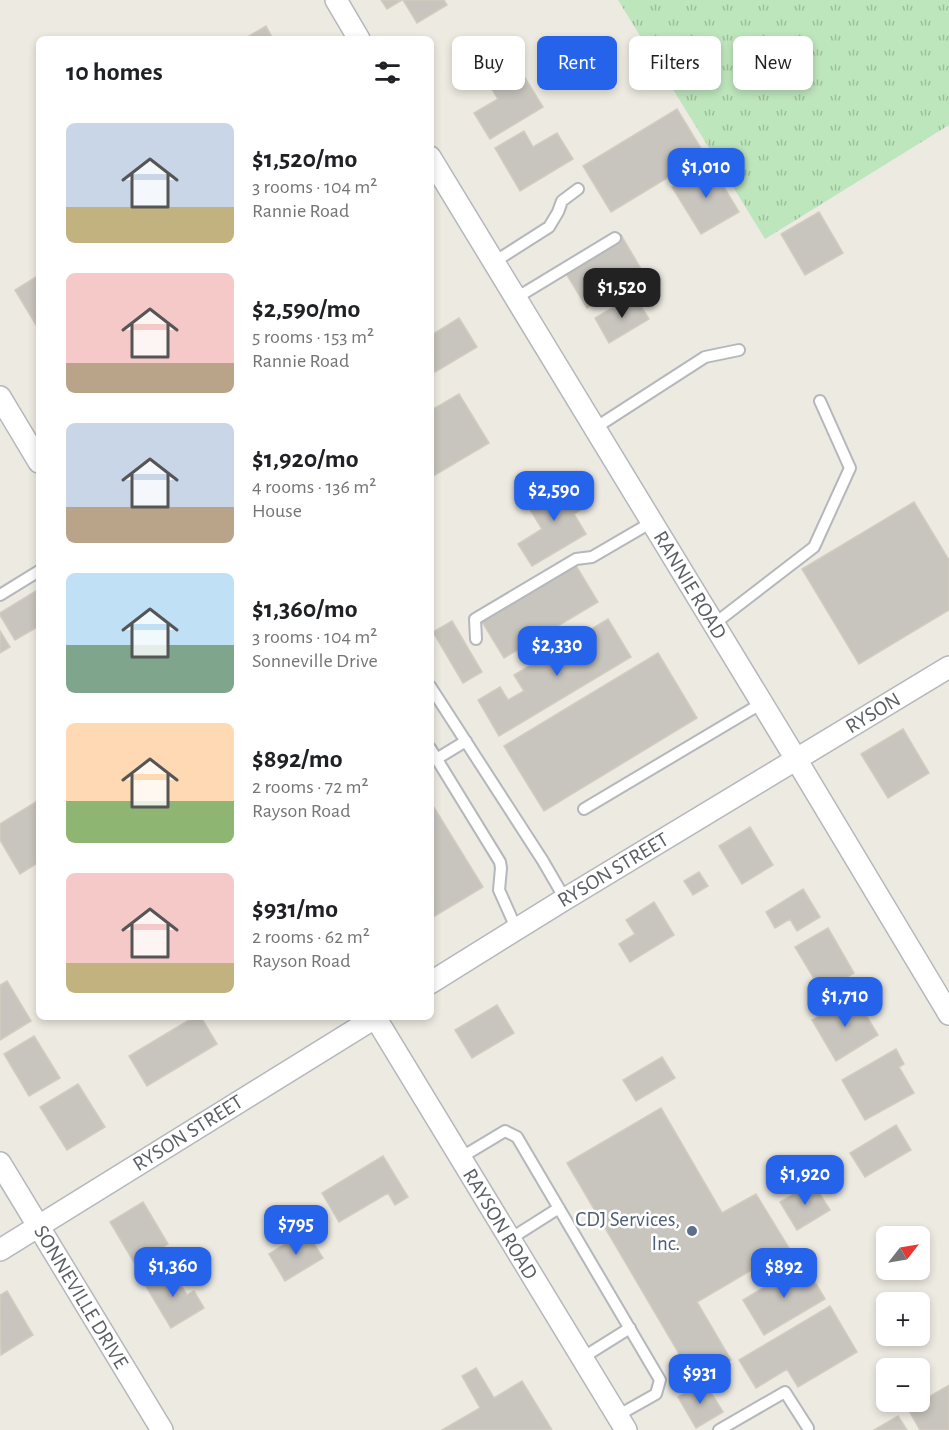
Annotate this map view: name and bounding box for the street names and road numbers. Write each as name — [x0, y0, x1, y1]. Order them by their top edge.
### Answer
street label: RANNIE ROAD — [650, 527, 730, 643]
street label: RYSON — [842, 689, 904, 737]
street label: RYSON STREET — [554, 829, 672, 911]
street label: RYSON STREET — [129, 1091, 247, 1175]
street label: RAYSON ROAD — [459, 1165, 541, 1283]
street label: SONNEVILLE DRIVE — [30, 1222, 132, 1372]

